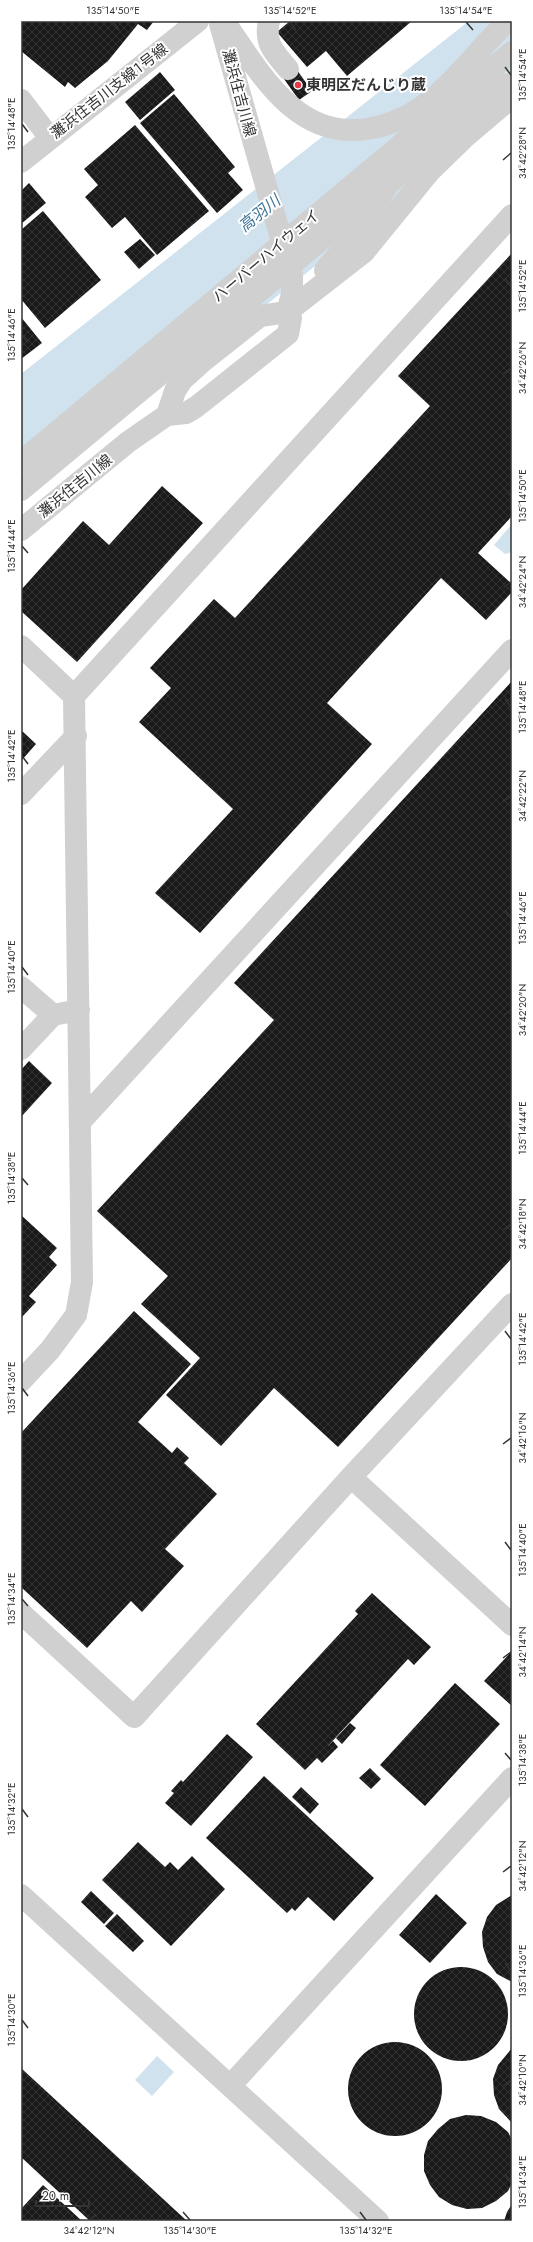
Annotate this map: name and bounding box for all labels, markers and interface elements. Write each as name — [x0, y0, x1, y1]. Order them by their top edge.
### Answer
text: 135°14'50"E — [86, 3, 140, 18]
text: 135°14'52"E — [263, 3, 317, 18]
text: 135°14'54"E — [439, 3, 493, 18]
street label: 灘浜住吉川支線１号線 — [46, 38, 172, 144]
street label: 灘浜住吉川線 — [217, 47, 261, 139]
text: 135°14'54"E — [515, 48, 530, 102]
place label: 東明区だんじり蔵 — [306, 74, 426, 96]
marker: 東明区だんじり蔵 — [293, 80, 303, 90]
text: 135°14'48"E — [4, 98, 19, 151]
text: 34°42'28"N — [515, 127, 530, 179]
water label: 高羽川 — [233, 188, 287, 237]
street label: ハーバーハイウェイ — [208, 204, 324, 308]
text: 135°14'52"E — [515, 259, 530, 313]
text: 135°14'46"E — [4, 308, 19, 362]
text: 34°42'26"N — [515, 342, 530, 394]
street label: 灘浜住吉川線 — [33, 449, 117, 523]
text: 135°14'50"E — [515, 469, 530, 523]
text: 135°14'44"E — [4, 519, 19, 573]
text: 34°42'24"N — [515, 556, 530, 608]
text: 135°14'48"E — [515, 681, 530, 734]
text: 135°14'42"E — [4, 729, 19, 783]
text: 34°42'22"N — [515, 770, 530, 822]
text: 135°14'46"E — [515, 891, 530, 945]
text: 135°14'40"E — [4, 940, 19, 994]
text: 34°42'20"N — [515, 984, 530, 1036]
text: 135°14'44"E — [515, 1101, 530, 1155]
text: 135°14'38"E — [4, 1152, 19, 1204]
text: 34°42'18"N — [515, 1199, 530, 1249]
text: 135°14'42"E — [515, 1312, 530, 1366]
text: 135°14'36"E — [4, 1362, 19, 1414]
text: 34°42'16"N — [515, 1412, 530, 1464]
text: 135°14'40"E — [515, 1523, 530, 1577]
text: 135°14'34"E — [4, 1573, 19, 1626]
text: 34°42'14"N — [515, 1626, 530, 1678]
text: 135°14'38"E — [515, 1734, 530, 1786]
text: 135°14'32"E — [4, 1783, 19, 1835]
text: 34°42'12"N — [515, 1840, 530, 1892]
text: 135°14'36"E — [515, 1945, 530, 1997]
text: 135°14'30"E — [4, 1993, 19, 2047]
text: 34°42'10"N — [515, 2054, 530, 2106]
text: 135°14'34"E — [515, 2156, 530, 2209]
scale bar — [36, 2182, 89, 2208]
text: 20 m — [42, 2187, 69, 2205]
text: 34°42'12"N — [63, 2223, 115, 2238]
text: 135°14'30"E — [163, 2223, 217, 2238]
text: 135°14'32"E — [340, 2223, 392, 2238]

